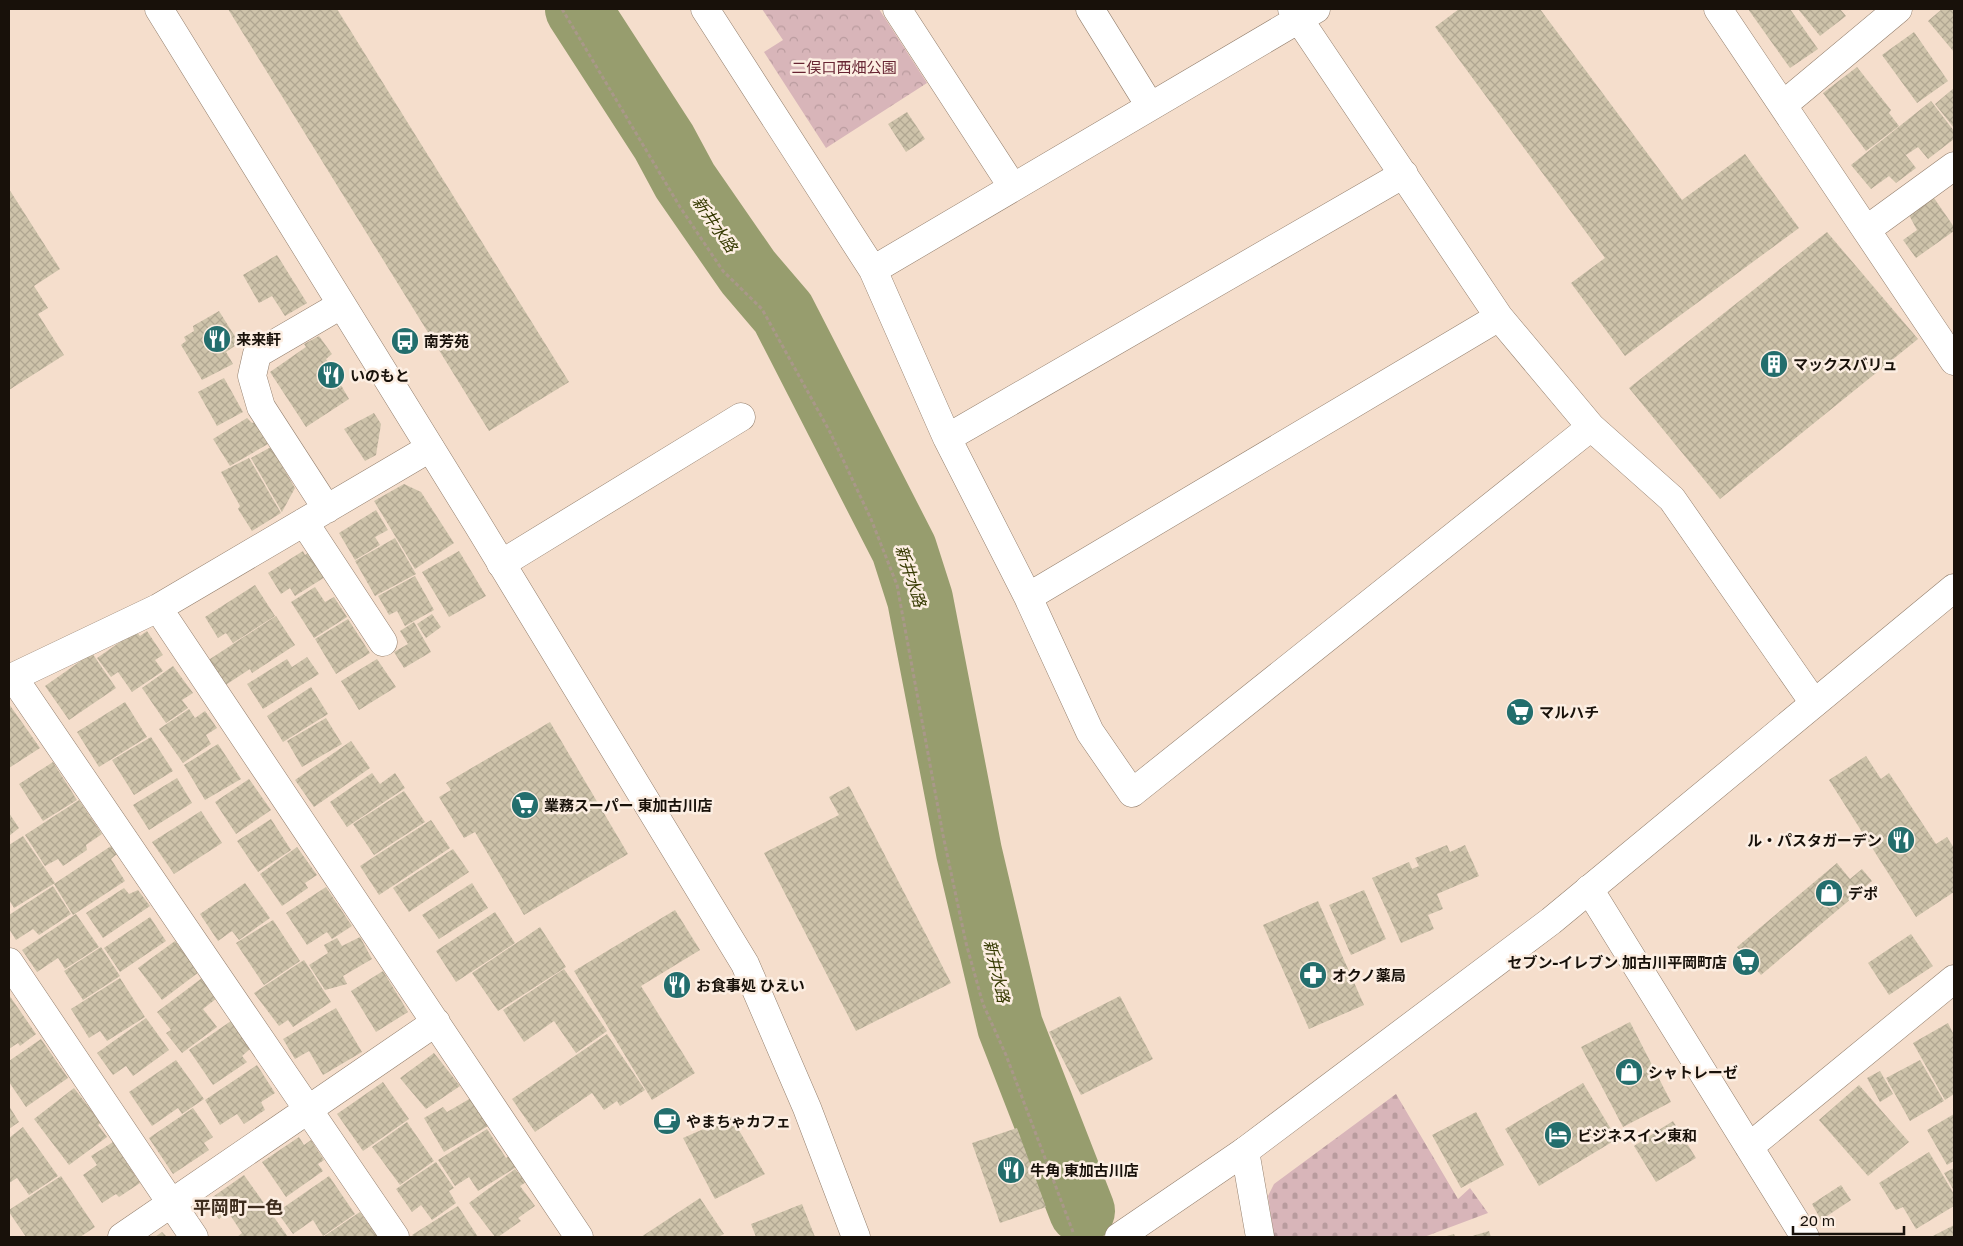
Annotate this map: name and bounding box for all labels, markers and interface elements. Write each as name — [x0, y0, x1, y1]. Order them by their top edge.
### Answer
park label: 二俣口西畑公園 — [791, 58, 897, 76]
water label: 新井水路 — [688, 192, 743, 258]
restaurant icon: 来来軒 — [202, 324, 232, 354]
bus stop icon: 南芳苑 — [390, 326, 420, 356]
place label: 来来軒 — [236, 330, 281, 348]
place label: 南芳苑 — [424, 332, 469, 350]
building icon: マックスバリュ — [1759, 349, 1789, 379]
place label: マックスバリュ — [1793, 355, 1898, 373]
restaurant icon: いのもと — [316, 360, 346, 390]
place label: いのもと — [350, 366, 410, 384]
water label: 新井水路 — [892, 542, 931, 611]
supermarket icon: マルハチ — [1505, 697, 1535, 727]
place label: マルハチ — [1539, 703, 1599, 721]
supermarket icon: 業務スーパー 東加古川店 — [510, 790, 540, 820]
place label: 業務スーパー 東加古川店 — [544, 796, 713, 814]
restaurant icon: ル・パスタガーデン — [1886, 825, 1916, 855]
place label: ル・パスタガーデン — [1747, 831, 1882, 849]
shop icon: デポ — [1814, 878, 1844, 908]
place label: デポ — [1848, 884, 1878, 902]
water label: 新井水路 — [980, 938, 1014, 1006]
supermarket icon: セブン-イレブン 加古川平岡町店 — [1731, 947, 1761, 977]
place label: セブン-イレブン 加古川平岡町店 — [1508, 953, 1727, 971]
pharmacy icon: オクノ薬局 — [1298, 960, 1328, 990]
place label: オクノ薬局 — [1332, 966, 1406, 984]
restaurant icon: お食事処 ひえい — [662, 970, 692, 1000]
place label: お食事処 ひえい — [696, 976, 805, 994]
shop icon: シャトレーゼ — [1614, 1057, 1644, 1087]
place label: シャトレーゼ — [1648, 1063, 1738, 1081]
cafe icon: やまちゃカフェ — [652, 1106, 682, 1136]
place label: やまちゃカフェ — [686, 1112, 791, 1130]
hotel icon: ビジネスイン東和 — [1543, 1120, 1573, 1150]
place label: ビジネスイン東和 — [1577, 1126, 1697, 1144]
restaurant icon: 牛角 東加古川店 — [996, 1155, 1026, 1185]
place label: 牛角 東加古川店 — [1030, 1161, 1139, 1179]
district label: 平岡町一色 — [193, 1196, 283, 1218]
scale bar — [1793, 1204, 1904, 1236]
text: 20 m — [1800, 1211, 1835, 1229]

